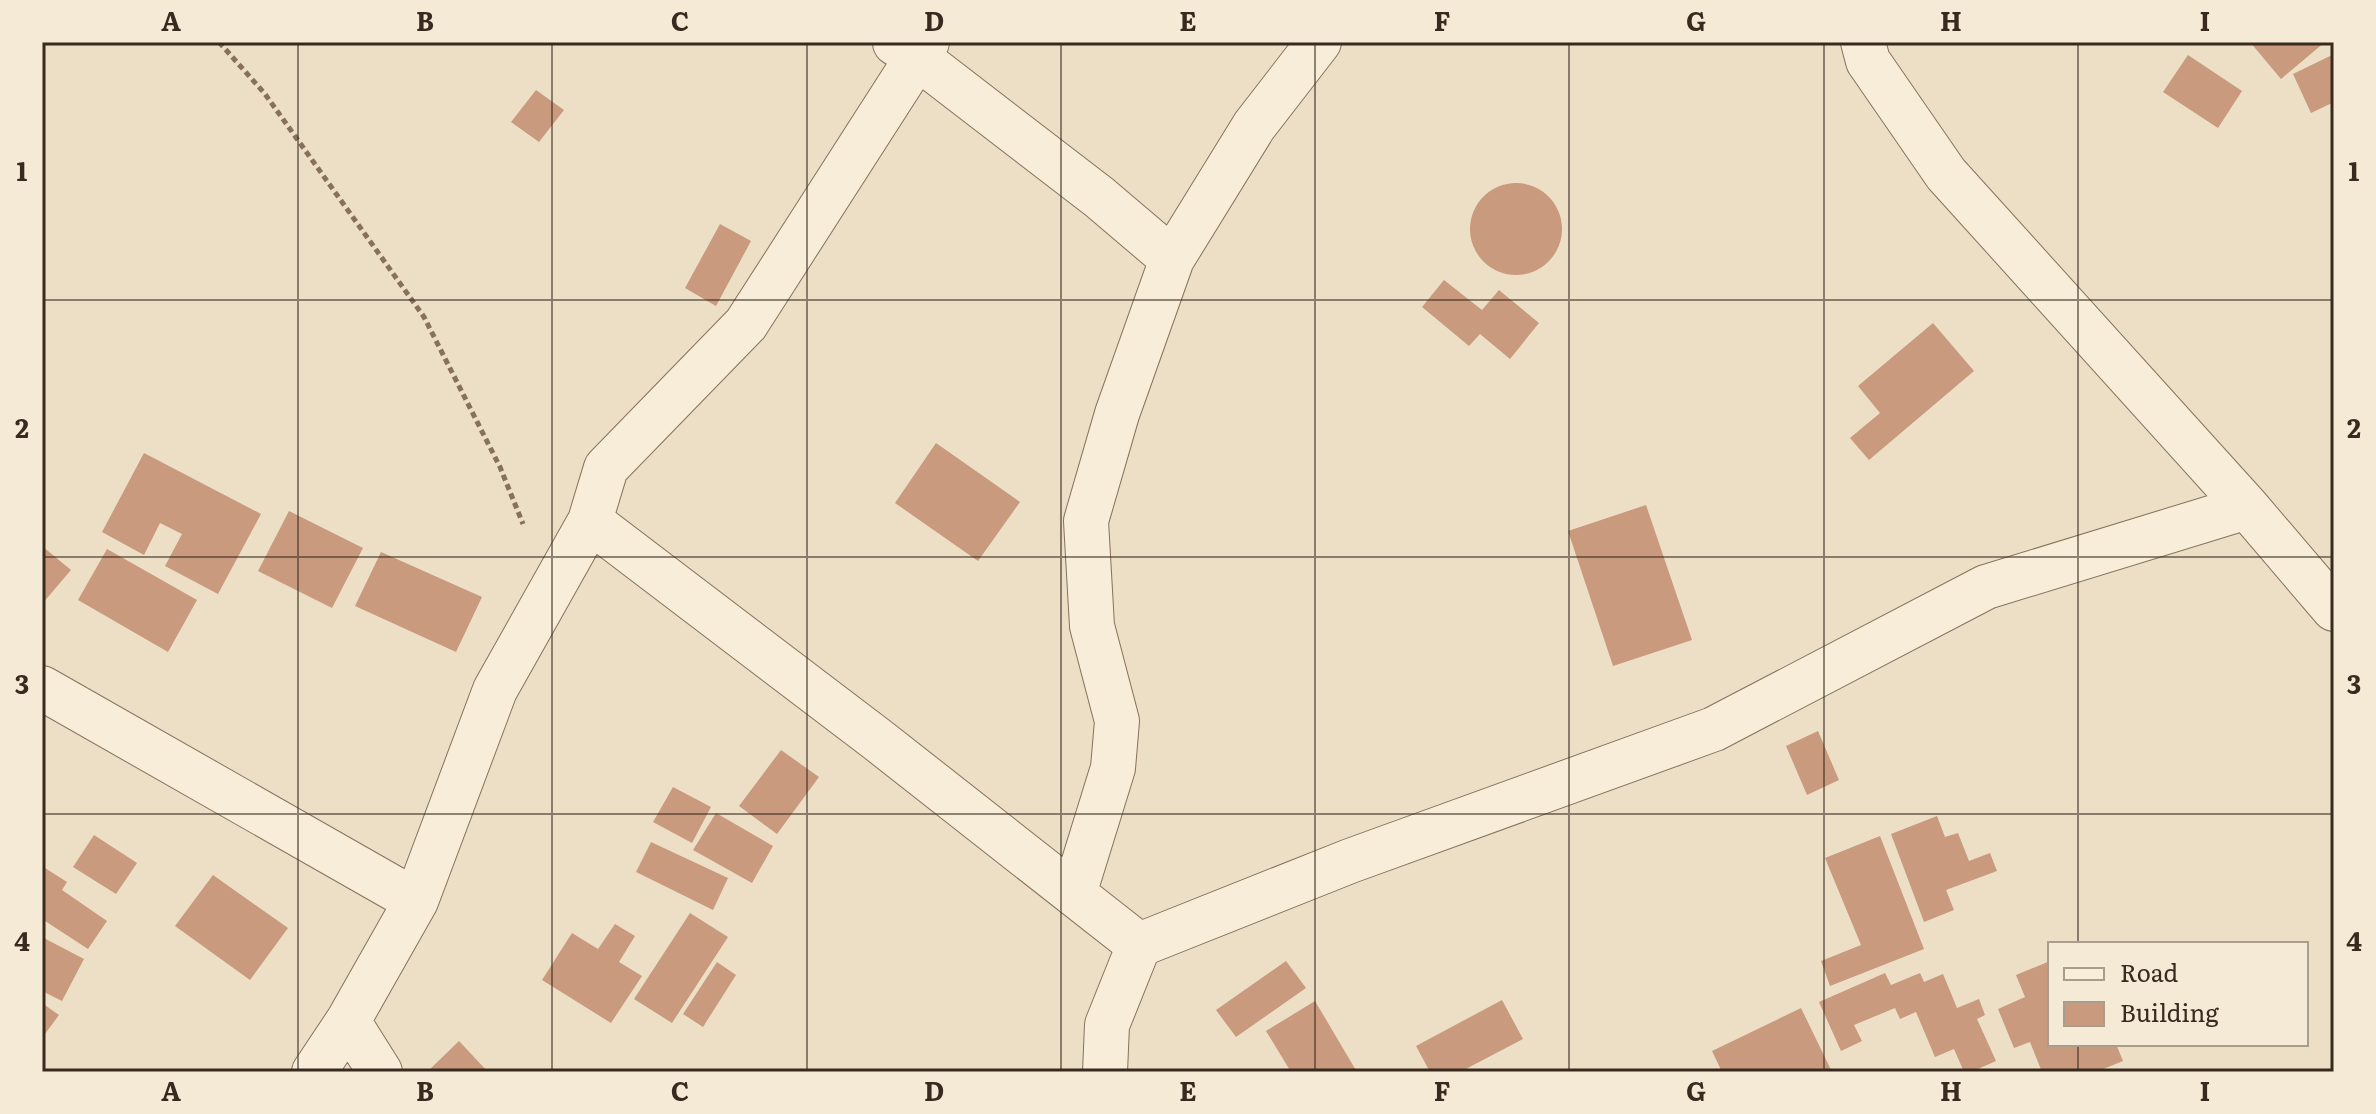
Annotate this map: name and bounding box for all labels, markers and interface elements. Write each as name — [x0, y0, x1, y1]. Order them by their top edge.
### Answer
text: A — [161, 0, 181, 39]
text: B — [416, 0, 434, 39]
text: C — [671, 0, 689, 39]
text: D — [924, 0, 944, 39]
text: E — [1179, 0, 1197, 39]
text: F — [1434, 0, 1450, 39]
text: G — [1686, 0, 1706, 39]
text: H — [1940, 0, 1962, 39]
text: I — [2200, 0, 2210, 39]
text: 1 — [17, 150, 28, 189]
text: 1 — [2349, 150, 2360, 189]
text: 2 — [15, 407, 29, 446]
text: 2 — [2347, 407, 2361, 446]
text: 3 — [15, 663, 29, 702]
text: 3 — [2347, 663, 2361, 702]
text: 4 — [14, 920, 30, 959]
text: 4 — [2346, 920, 2362, 959]
legend — [2048, 942, 2308, 1046]
text: Road — [2120, 954, 2179, 989]
text: Building — [2120, 994, 2219, 1029]
text: A — [161, 1070, 181, 1109]
text: B — [416, 1070, 434, 1109]
text: C — [671, 1070, 689, 1109]
text: D — [924, 1070, 944, 1109]
text: E — [1179, 1070, 1197, 1109]
text: F — [1434, 1070, 1450, 1109]
text: G — [1686, 1070, 1706, 1109]
text: H — [1940, 1070, 1962, 1109]
text: I — [2200, 1070, 2210, 1109]

